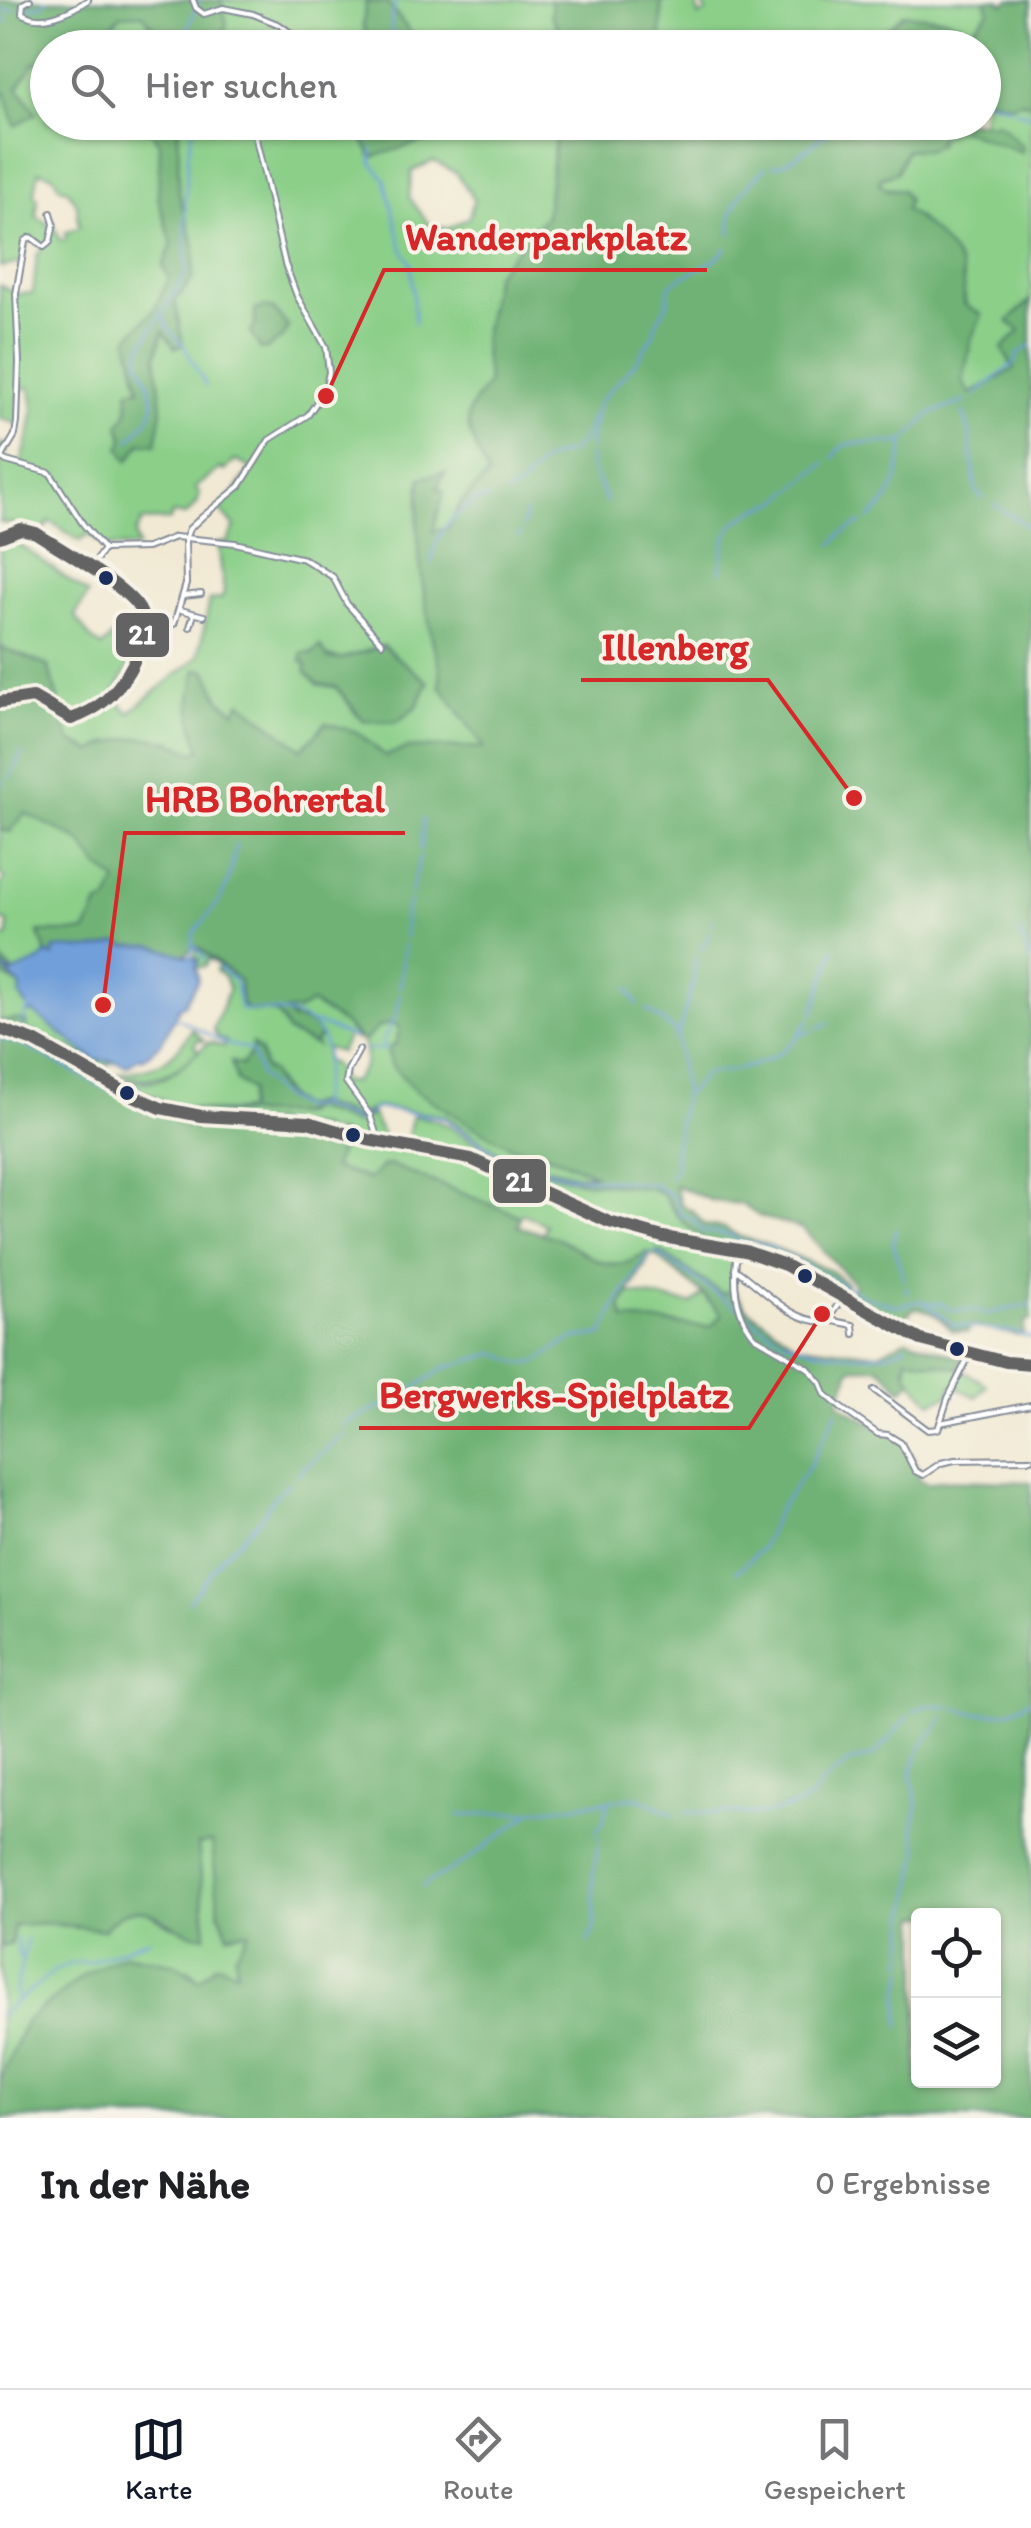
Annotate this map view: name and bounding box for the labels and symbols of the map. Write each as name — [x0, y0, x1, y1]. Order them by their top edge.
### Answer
callout: Wanderparkplatz — [384, 202, 707, 270]
text: Wanderparkplatz — [405, 214, 687, 260]
unlabelled marker — [96, 568, 116, 588]
line badge: 21 — [114, 611, 171, 659]
callout: Illenberg — [581, 612, 768, 680]
text: 21 — [128, 617, 156, 651]
text: Illenberg — [602, 624, 749, 670]
callout: HRB Bohrertal — [125, 765, 405, 833]
text: HRB Bohrertal — [145, 776, 385, 822]
unlabelled marker — [117, 1083, 137, 1103]
unlabelled marker — [343, 1125, 363, 1145]
line badge: 21 — [491, 1157, 548, 1205]
text: 21 — [505, 1164, 533, 1198]
unlabelled marker — [795, 1266, 815, 1286]
unlabelled marker — [947, 1339, 967, 1359]
callout: Bergwerks-Spielplatz — [359, 1360, 749, 1428]
text: Bergwerks-Spielplatz — [379, 1372, 729, 1418]

